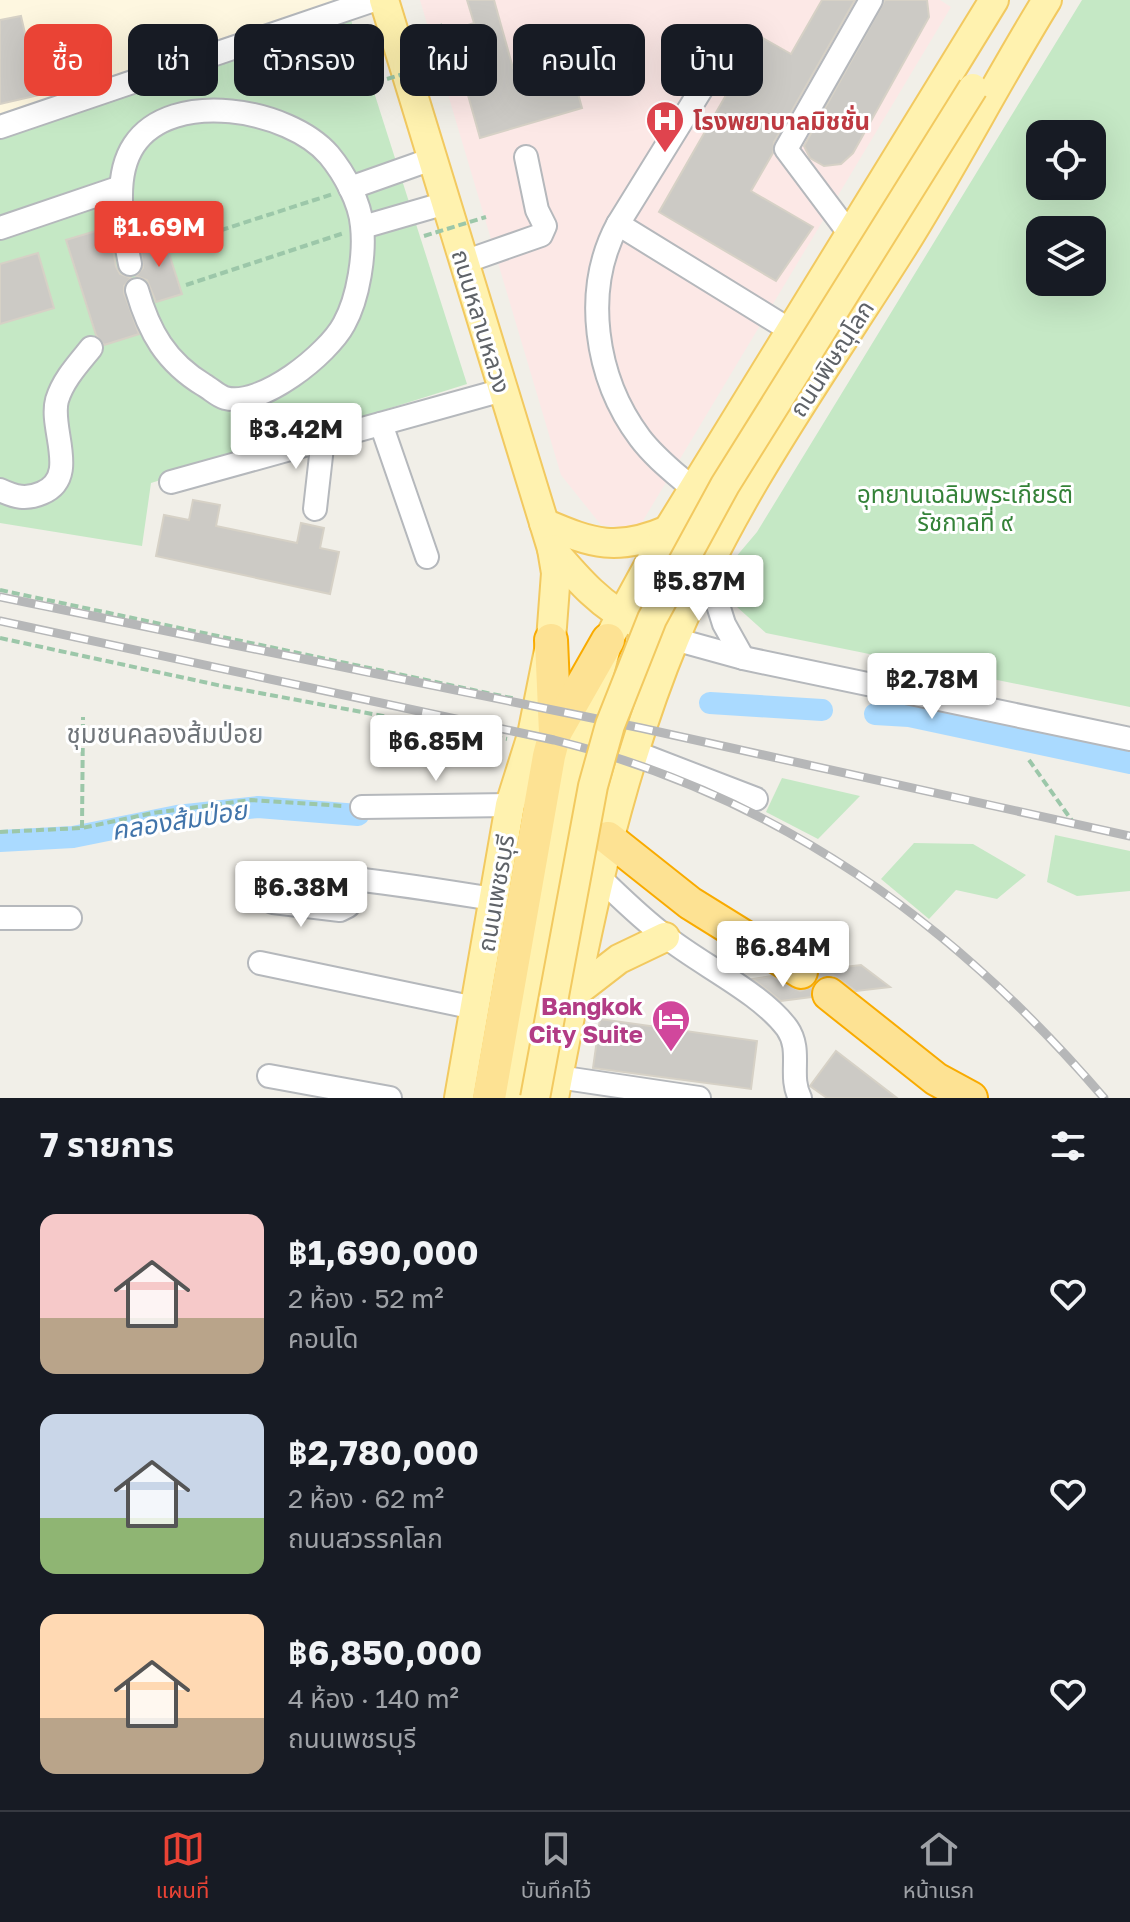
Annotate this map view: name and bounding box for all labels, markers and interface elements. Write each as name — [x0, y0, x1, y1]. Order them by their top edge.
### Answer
chip: ซื้อ — [24, 24, 112, 96]
chip: เช่า — [128, 24, 218, 96]
chip: ตัวกรอง — [234, 24, 384, 96]
chip: ใหม่ — [400, 24, 497, 96]
chip: คอนโด — [513, 24, 645, 96]
chip: บ้าน — [661, 24, 763, 96]
hospital icon: โรงพยาบาลมิชชั่น — [644, 99, 686, 154]
place label: โรงพยาบาลมิชชั่น — [693, 105, 870, 135]
map controls — [1026, 120, 1106, 296]
button: locate — [1026, 120, 1106, 200]
pin: ฿1.69M — [94, 201, 224, 269]
text: ฿1.69M — [113, 211, 205, 242]
button: layers — [1026, 216, 1106, 296]
street label: ถนนหลานหลวง — [446, 246, 518, 396]
street label: ถนนพิษณุโลก — [783, 294, 881, 423]
pin: ฿3.42M — [231, 403, 361, 471]
text: ฿3.42M — [249, 413, 343, 444]
park label: อุทยานเฉลิมพระเกียรติ รัชกาลที่ ๙ — [857, 479, 1073, 536]
pin: ฿5.87M — [634, 555, 764, 623]
text: ฿5.87M — [652, 565, 746, 596]
pin: ฿2.78M — [867, 653, 997, 721]
text: ฿2.78M — [885, 663, 979, 694]
pin: ฿6.85M — [371, 715, 501, 783]
district label: ชุมชนคลองส้มป่อย — [66, 718, 264, 750]
text: ฿6.85M — [388, 725, 484, 756]
water label: คลองส้มป่อย — [109, 794, 250, 846]
street label: ถนนเพชรบุรี — [470, 832, 522, 954]
pin: ฿6.38M — [236, 861, 366, 929]
text: ฿6.38M — [253, 871, 349, 902]
pin: ฿6.84M — [718, 921, 848, 989]
text: ฿6.84M — [735, 931, 831, 962]
place label: Bangkok City Suite — [528, 991, 643, 1048]
hotel icon: Bangkok City Suite — [650, 998, 692, 1053]
text: 7 รายการ — [40, 1124, 174, 1164]
icon: filters — [1046, 1124, 1090, 1168]
text: ฿1,690,000 — [288, 1232, 479, 1272]
icon: home — [104, 1246, 200, 1342]
icon: heart — [1046, 1272, 1090, 1316]
text: 2 ห้อง · 52 m² — [288, 1283, 444, 1314]
text: คอนโด — [288, 1323, 359, 1354]
text: ฿2,780,000 — [288, 1432, 479, 1472]
icon: home — [104, 1446, 200, 1542]
icon: heart — [1046, 1472, 1090, 1516]
text: 2 ห้อง · 62 m² — [288, 1483, 444, 1514]
text: ถนนสวรรคโลก — [288, 1523, 443, 1554]
text: ฿6,850,000 — [288, 1632, 482, 1672]
icon: home — [104, 1646, 200, 1742]
icon: heart — [1046, 1672, 1090, 1716]
text: 4 ห้อง · 140 m² — [288, 1683, 459, 1714]
text: ถนนเพชรบุรี — [288, 1723, 416, 1754]
tab: แผนที่ — [156, 1827, 209, 1908]
tab: บันทึกไว้ — [521, 1827, 591, 1908]
tab: หน้าแรก — [903, 1827, 974, 1908]

